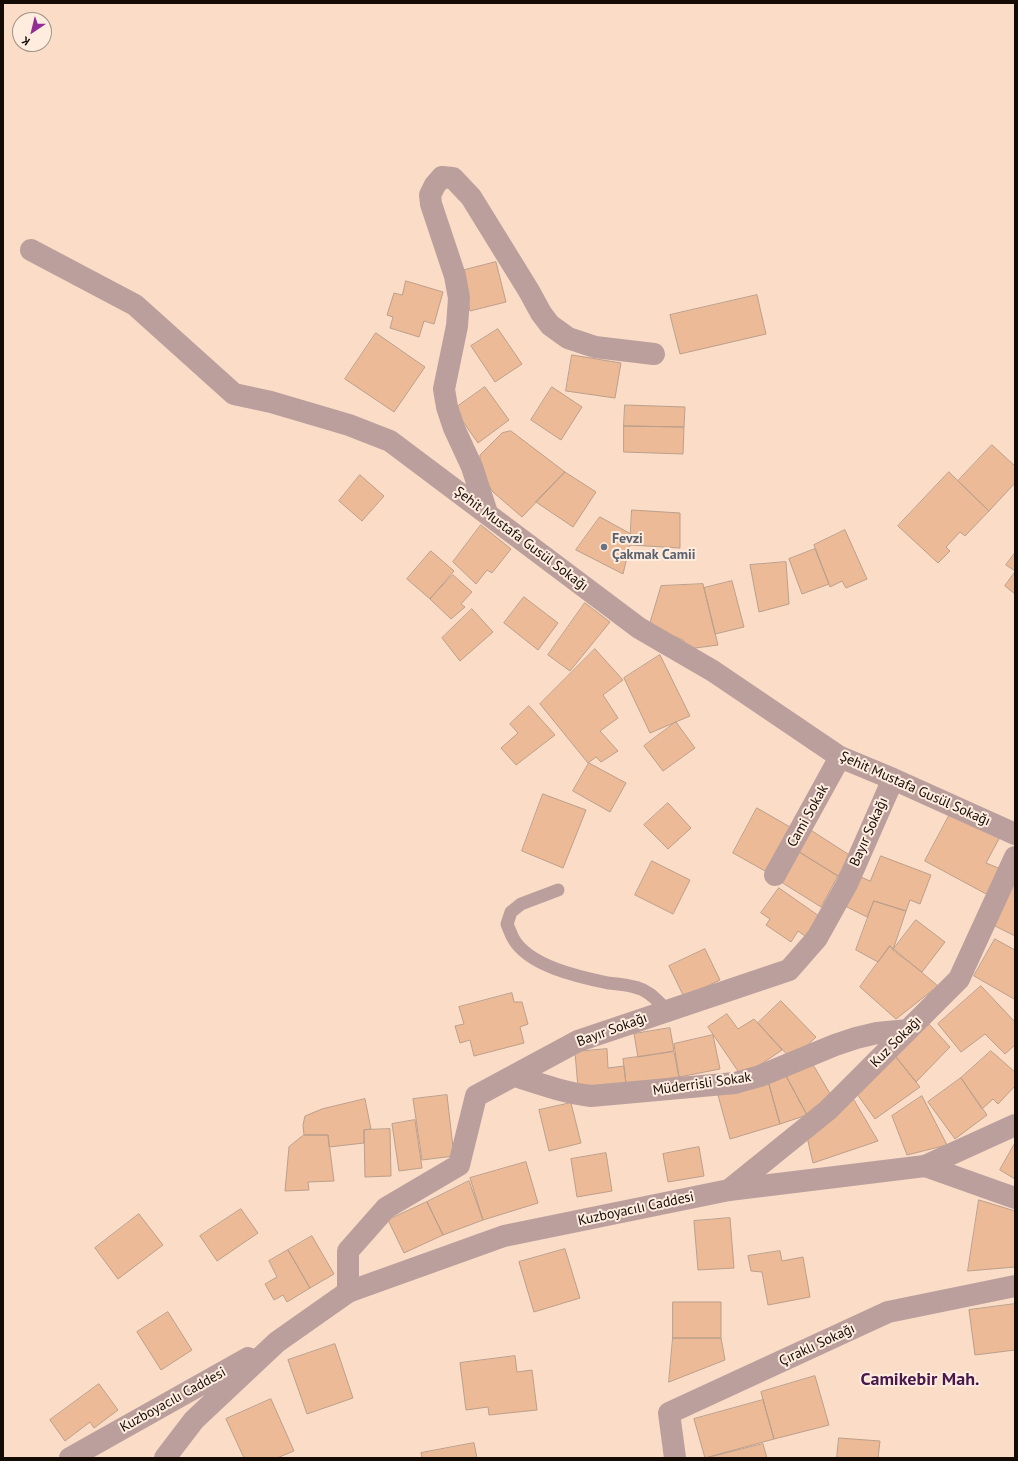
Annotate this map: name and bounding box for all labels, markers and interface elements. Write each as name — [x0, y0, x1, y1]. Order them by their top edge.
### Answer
north arrow — [12, 12, 52, 52]
text: K — [19, 33, 33, 49]
street label: Şehit Mustafa Gusül Sokağı — [451, 483, 591, 595]
place label: Fevzi Çakmak Camii — [612, 531, 696, 564]
marker: Fevzi Çakmak Camii — [599, 542, 609, 552]
street label: Şehit Mustafa Gusül Sokağı — [837, 748, 993, 830]
street label: Cami Sokak — [784, 782, 832, 850]
street label: Bayır Sokağı — [846, 795, 892, 869]
street label: Bayır Sokağı — [574, 1009, 650, 1051]
street label: Kuz Sokağı — [867, 1013, 925, 1071]
street label: Müderrisli Sokak — [652, 1069, 752, 1099]
street label: Kuzboyacılı Caddesi — [576, 1188, 696, 1230]
street label: Çıraklı Sokağı — [776, 1320, 858, 1370]
street label: Kuzboyacılı Caddesi — [117, 1364, 229, 1436]
district label: Camikebir Mah. — [861, 1369, 979, 1391]

